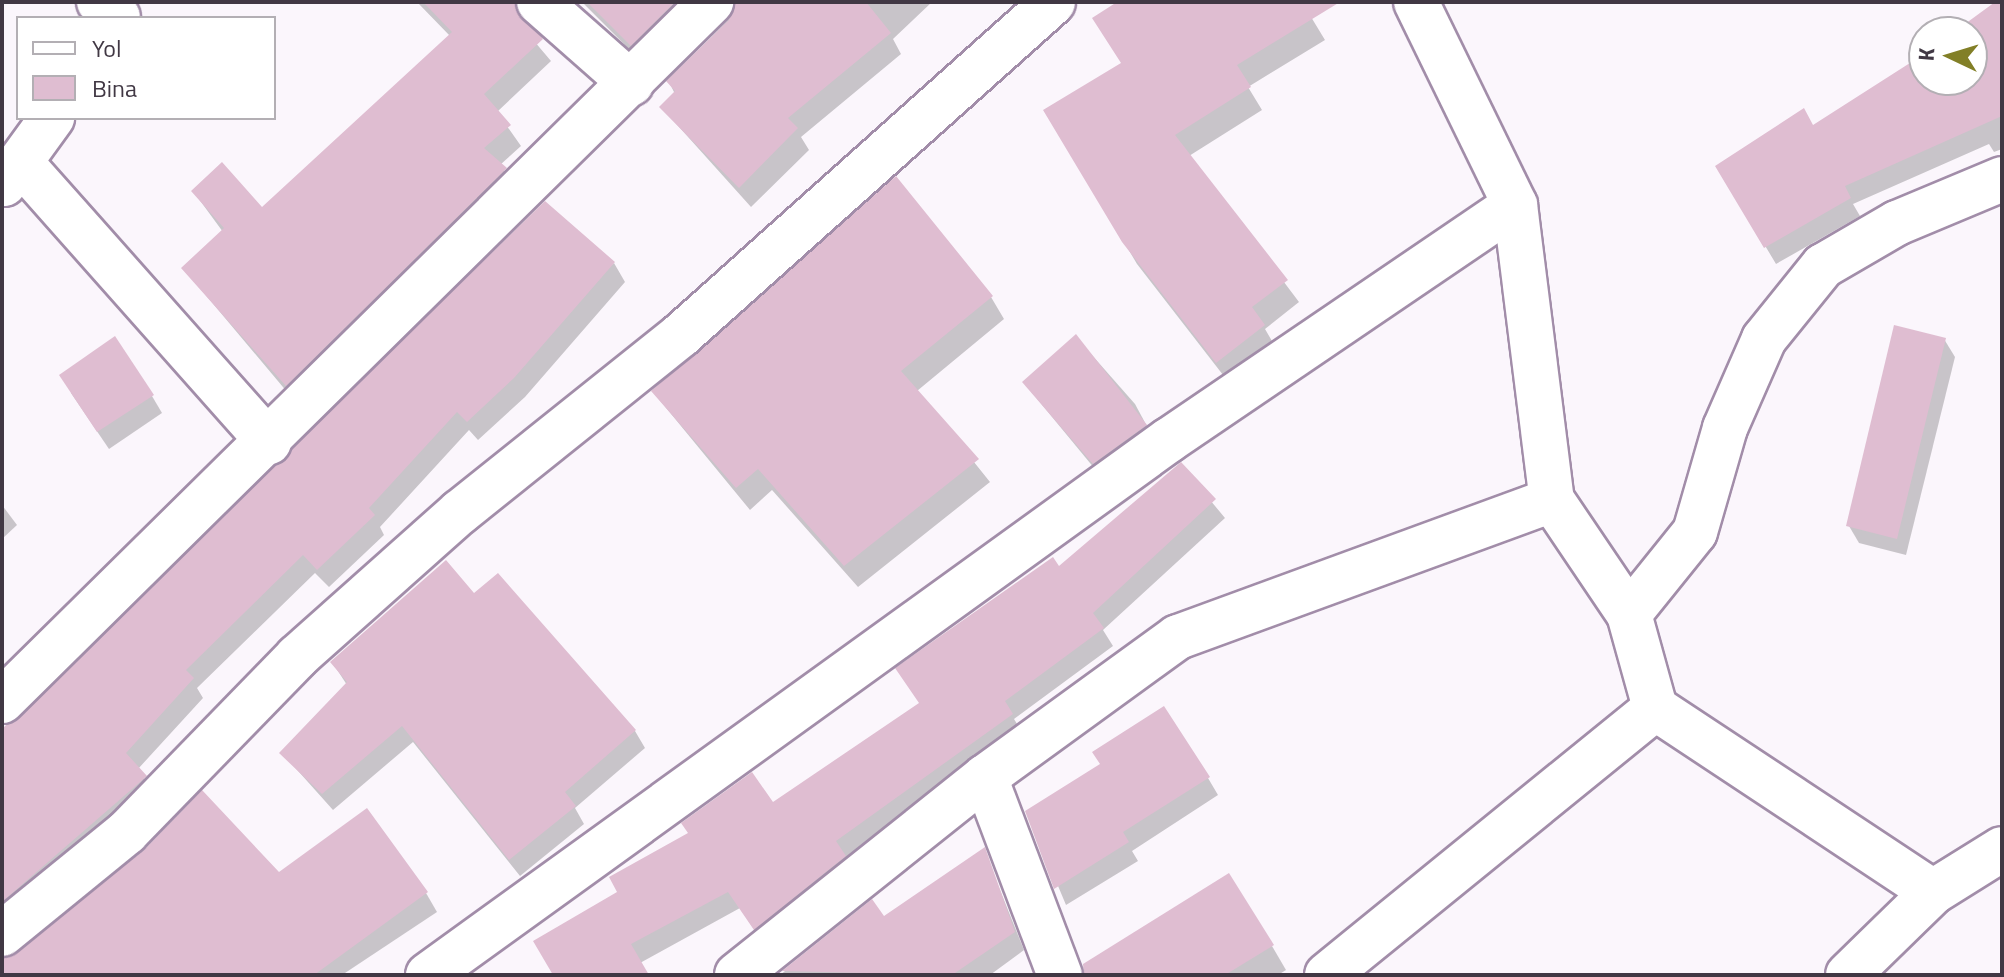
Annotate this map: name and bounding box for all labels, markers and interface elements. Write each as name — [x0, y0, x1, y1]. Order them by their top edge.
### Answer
legend — [16, 16, 276, 120]
north arrow — [1908, 16, 1988, 96]
text: Yol — [92, 30, 121, 66]
text: K — [1909, 47, 1943, 62]
text: Bina — [92, 70, 137, 106]

